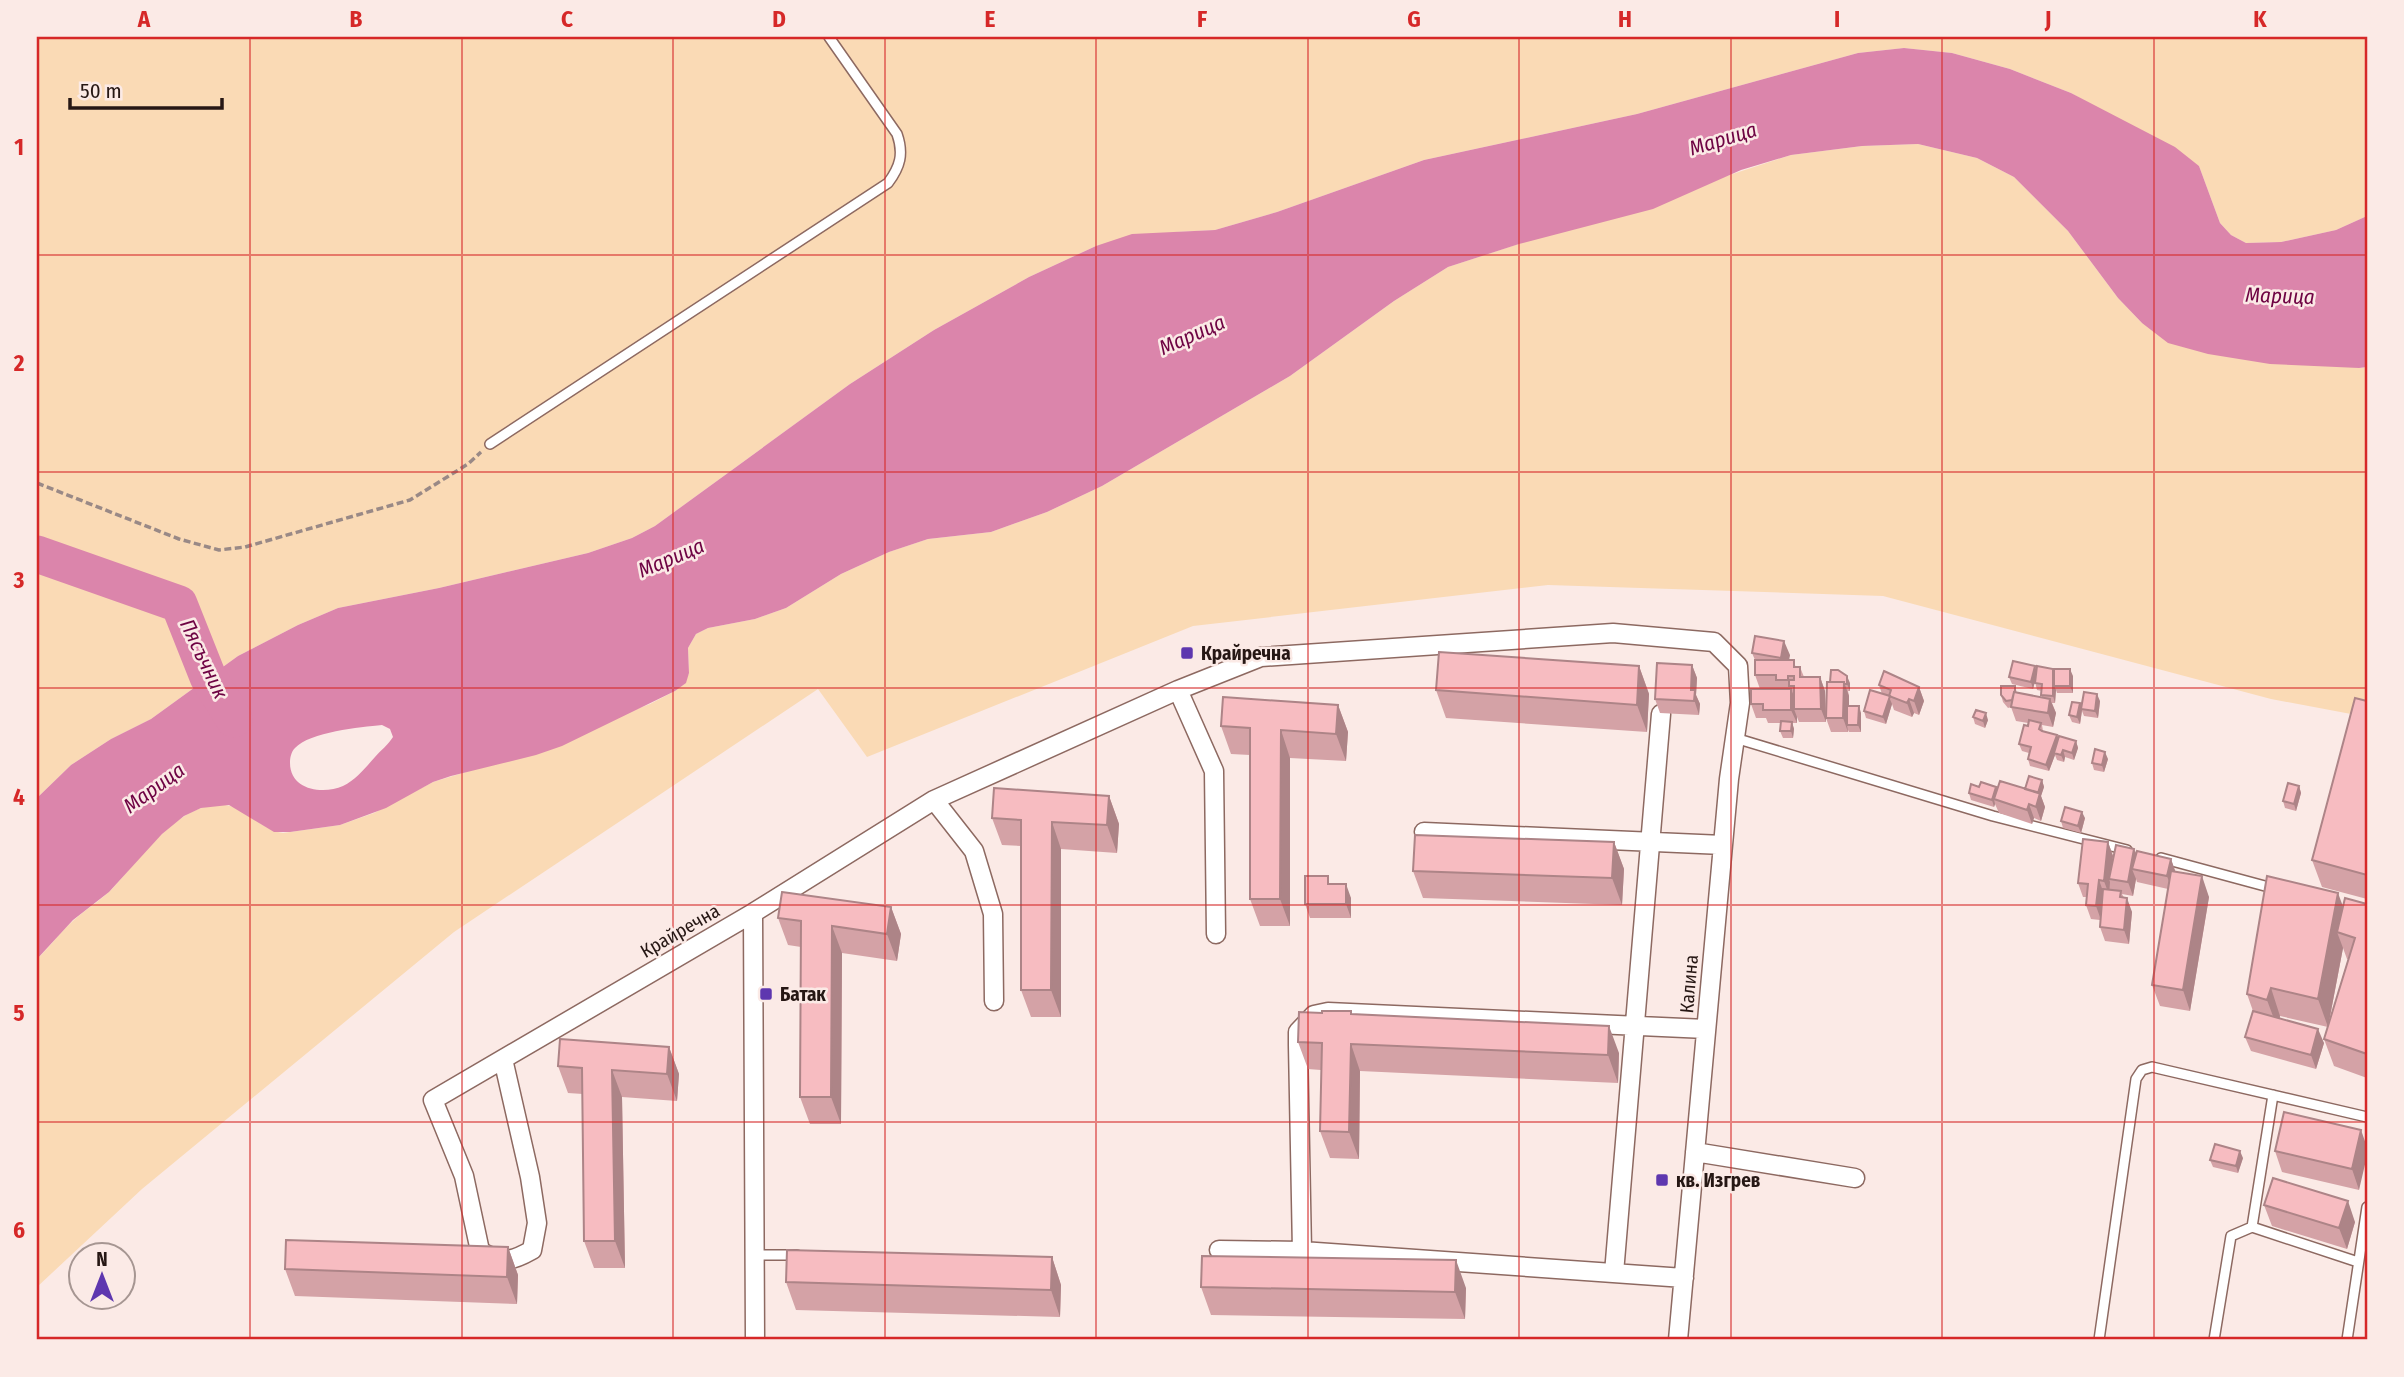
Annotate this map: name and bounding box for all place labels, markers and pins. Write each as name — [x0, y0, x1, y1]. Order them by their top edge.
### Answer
place label: Крайречна — [1201, 642, 1291, 665]
marker: Крайречна — [1179, 645, 1195, 661]
place label: Батак — [780, 983, 826, 1006]
marker: Батак — [758, 986, 774, 1002]
place label: кв. Изгрев — [1676, 1169, 1761, 1192]
marker: кв. Изгрев — [1654, 1172, 1670, 1188]

